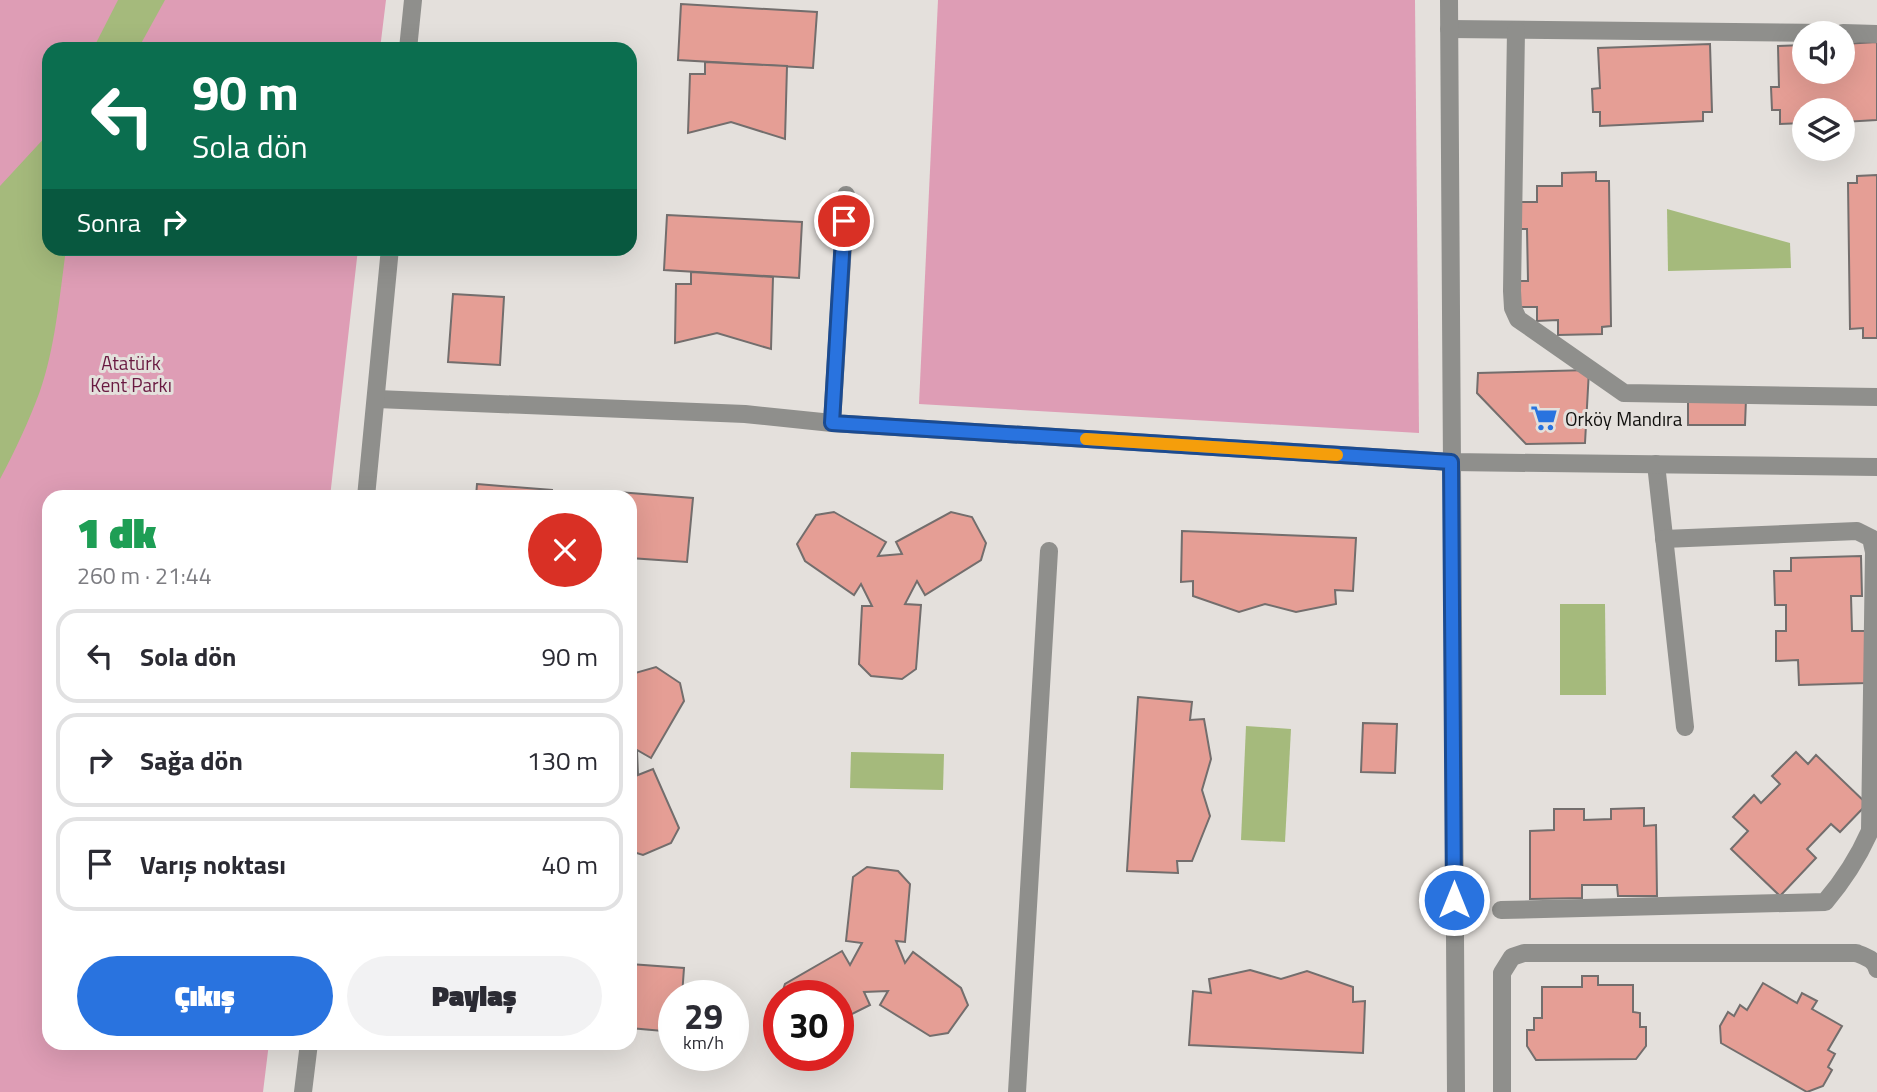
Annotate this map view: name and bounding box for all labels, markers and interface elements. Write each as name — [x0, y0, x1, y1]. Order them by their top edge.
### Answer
map controls — [1792, 21, 1855, 161]
button: sound — [1792, 21, 1855, 84]
text: 90 m — [192, 54, 299, 129]
icon: left — [77, 70, 168, 161]
button: layers — [1792, 98, 1855, 161]
text: Sola dön — [192, 122, 308, 170]
pin — [814, 191, 874, 251]
icon: arrive — [825, 202, 863, 240]
text: Sonra — [77, 203, 141, 242]
icon: right — [155, 203, 193, 241]
park label: Atatürk Kent Parkı — [90, 348, 172, 399]
supermarket icon: Orköy Mandıra — [1529, 403, 1559, 433]
place label: Orköy Mandıra — [1565, 404, 1683, 433]
text: 1 dk — [77, 500, 156, 564]
button: close — [528, 513, 602, 587]
text: 260 m · 21:44 — [77, 558, 212, 593]
icon: left — [81, 637, 119, 675]
text: Sola dön — [140, 637, 237, 676]
text: 90 m — [541, 637, 598, 676]
icon: right — [81, 741, 119, 779]
text: Sağa dön — [140, 741, 243, 780]
text: 130 m — [527, 741, 598, 780]
icon: arrive — [81, 845, 119, 883]
text: Varış noktası — [140, 845, 286, 884]
text: 40 m — [541, 845, 598, 884]
position arrow — [1417, 863, 1491, 937]
button: Çıkış — [77, 956, 333, 1036]
button: Paylaş — [347, 956, 602, 1036]
speed limit sign: 30 — [763, 980, 854, 1071]
text: 29 — [684, 989, 723, 1043]
text: km/h — [683, 1029, 724, 1056]

